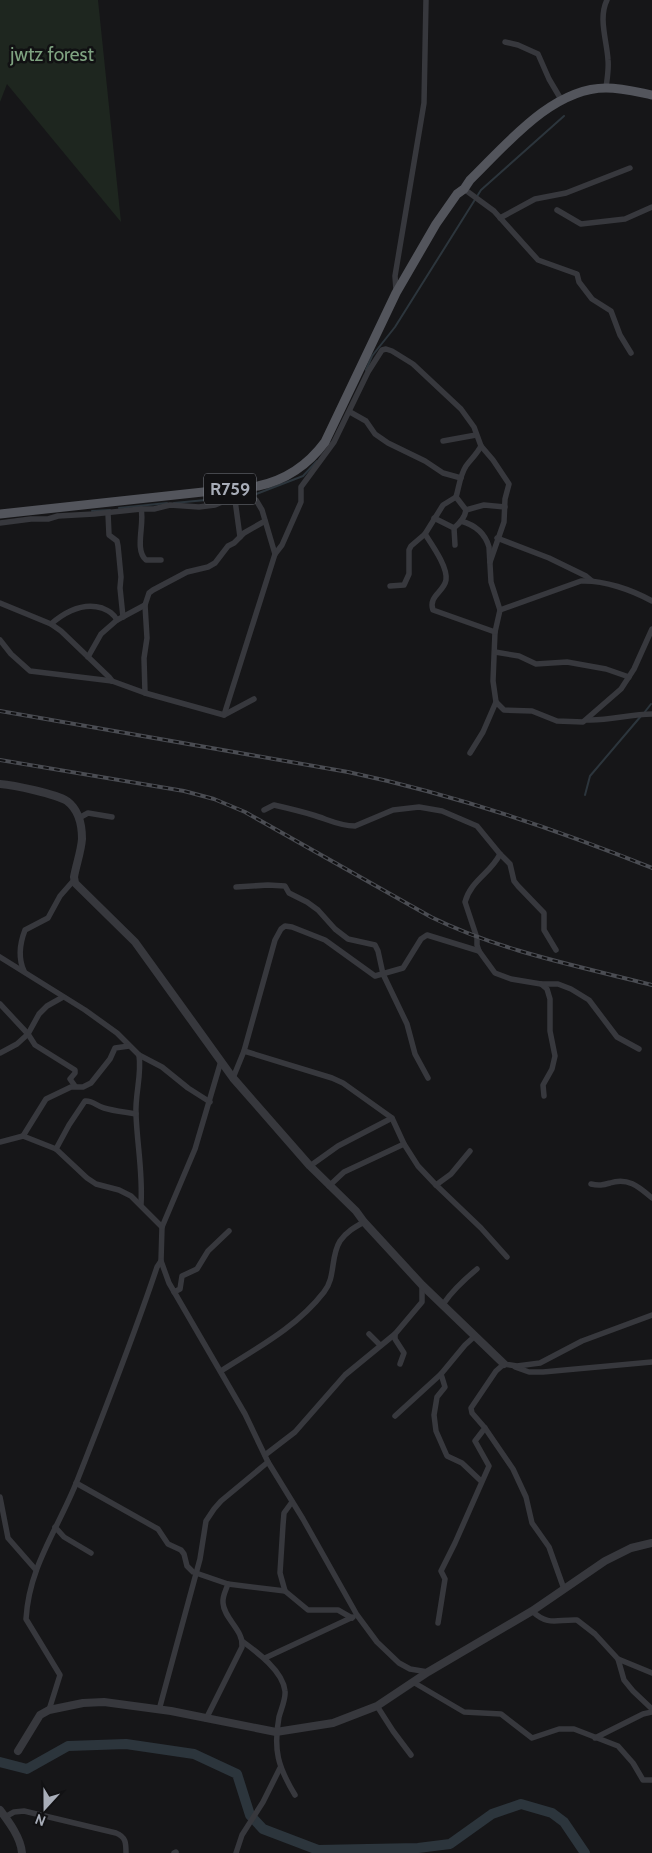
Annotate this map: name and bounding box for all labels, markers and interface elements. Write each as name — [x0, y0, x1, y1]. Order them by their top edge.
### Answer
park label: jwtz forest — [9, 43, 94, 66]
road number: R759 — [204, 474, 256, 504]
north arrow — [20, 1783, 70, 1833]
text: N — [32, 1810, 48, 1830]

